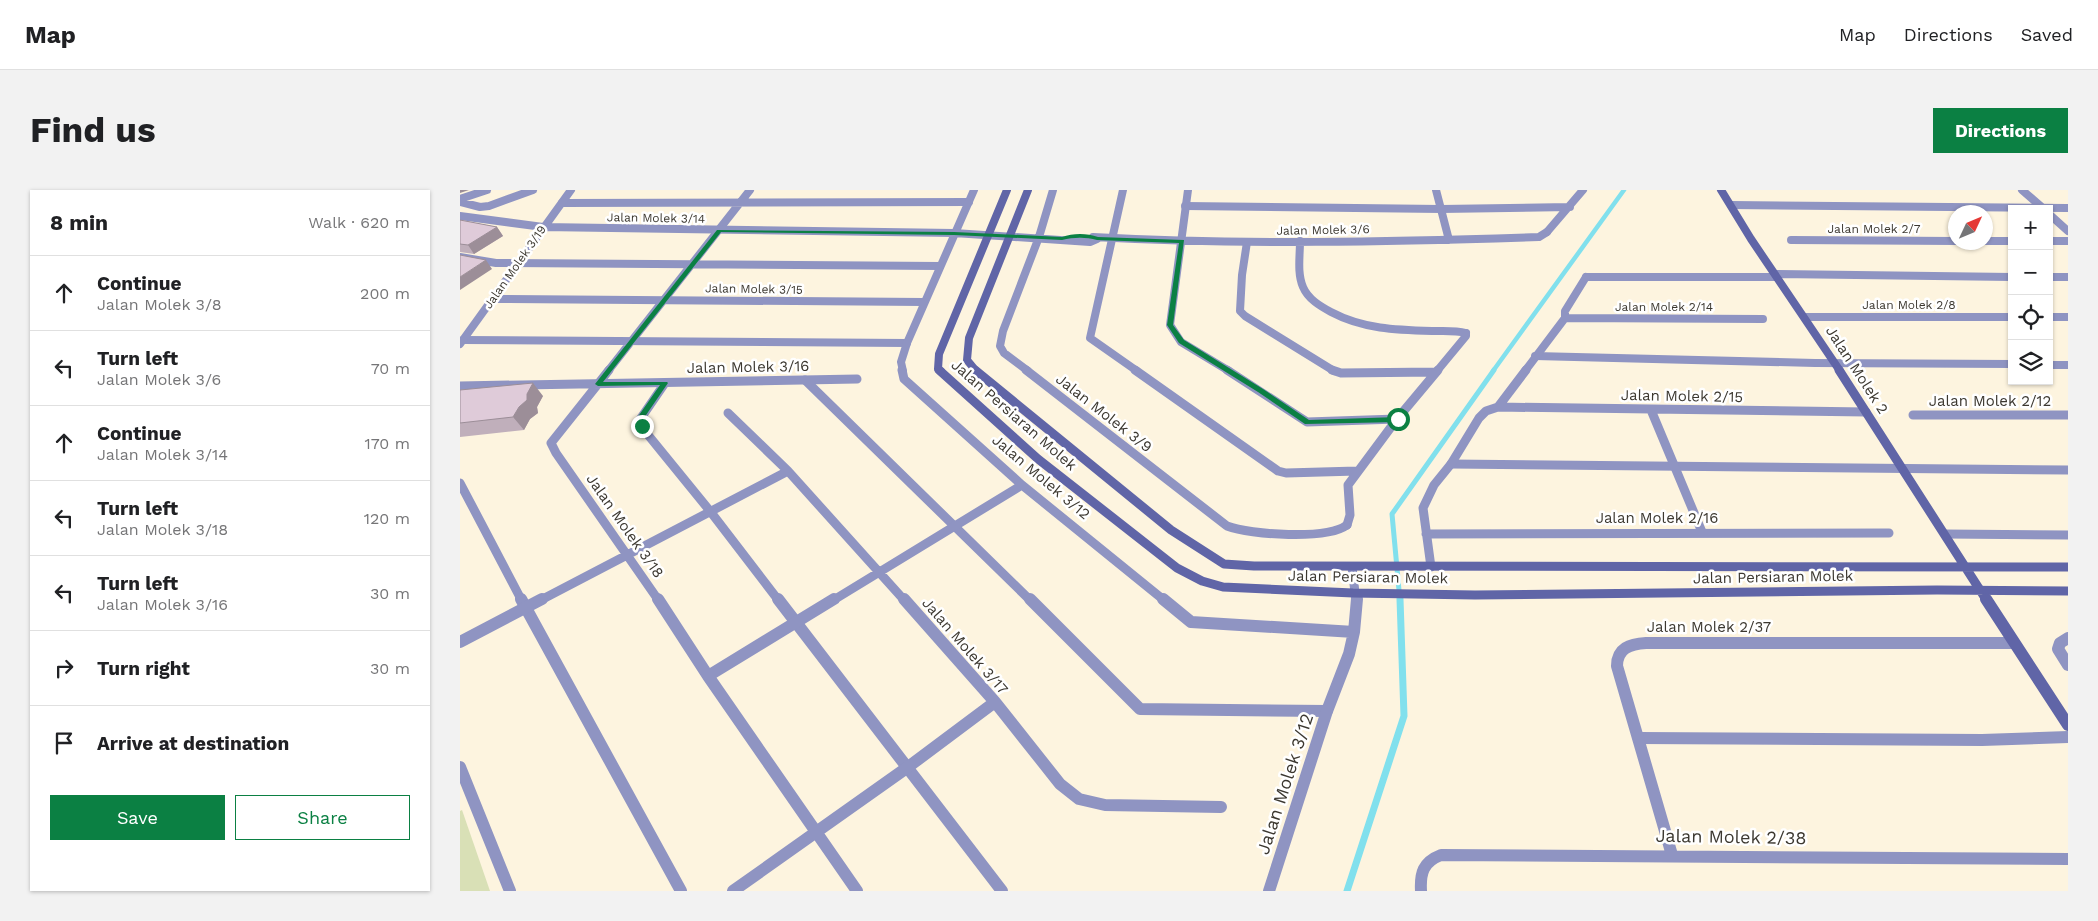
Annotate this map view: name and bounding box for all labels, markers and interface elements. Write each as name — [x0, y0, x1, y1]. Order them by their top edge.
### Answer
text: Map — [25, 21, 76, 49]
text: Map — [1839, 24, 1876, 45]
text: Directions — [1904, 24, 1993, 45]
text: Saved — [2021, 24, 2073, 45]
button: Directions — [1933, 108, 2068, 153]
text: Find us — [30, 109, 156, 151]
north arrow — [1948, 205, 1993, 250]
map controls — [2008, 205, 2053, 385]
button: + — [2008, 205, 2053, 250]
text: 8 min — [50, 210, 108, 235]
street label: Jalan Molek 3/14 — [607, 210, 705, 226]
text: Walk · 620 m — [308, 213, 410, 232]
street label: Jalan Molek 3/6 — [1276, 222, 1370, 238]
street label: Jalan Molek 2/7 — [1828, 222, 1921, 236]
street label: Jalan Molek 3/19 — [481, 223, 549, 311]
button: − — [2008, 250, 2053, 295]
text: Continue — [97, 272, 181, 295]
icon: ahead — [50, 279, 78, 307]
street label: Jalan Molek 3/15 — [705, 281, 803, 297]
text: 200 m — [360, 284, 410, 303]
text: Jalan Molek 3/8 — [97, 295, 222, 314]
button: locate — [2008, 295, 2053, 340]
street label: Jalan Molek 2/8 — [1862, 298, 1956, 312]
street label: Jalan Molek 2/14 — [1615, 300, 1713, 314]
street label: Jalan Molek 2 — [1822, 323, 1892, 417]
button: layers — [2008, 340, 2053, 385]
text: Turn left — [97, 347, 178, 370]
icon: left — [50, 354, 78, 382]
street label: Jalan Persiaran Molek — [948, 356, 1081, 475]
street label: Jalan Molek 3/16 — [687, 357, 809, 377]
text: 70 m — [371, 359, 410, 378]
text: Jalan Molek 3/6 — [97, 370, 221, 389]
street label: Jalan Molek 3/9 — [1052, 370, 1156, 456]
street label: Jalan Molek 2/15 — [1621, 386, 1743, 406]
street label: Jalan Molek 2/12 — [1929, 392, 2051, 410]
route start — [1387, 408, 1410, 431]
route end — [631, 415, 654, 438]
text: Continue — [97, 422, 181, 445]
icon: ahead — [50, 429, 78, 457]
street label: Jalan Molek 3/12 — [988, 431, 1094, 523]
text: 170 m — [364, 434, 410, 453]
text: Jalan Molek 3/14 — [97, 445, 228, 464]
street label: Jalan Molek 3/18 — [582, 471, 668, 581]
text: Turn left — [97, 497, 178, 520]
icon: left — [50, 504, 78, 532]
text: 120 m — [364, 509, 410, 528]
street label: Jalan Molek 2/16 — [1596, 509, 1718, 527]
text: Jalan Molek 3/18 — [97, 520, 228, 539]
street label: Jalan Persiaran Molek — [1288, 567, 1449, 587]
street label: Jalan Persiaran Molek — [1693, 567, 1854, 587]
text: Turn left — [97, 572, 178, 595]
icon: left — [50, 579, 78, 607]
text: 30 m — [370, 584, 410, 603]
street label: Jalan Molek 3/17 — [918, 594, 1012, 698]
text: Jalan Molek 3/16 — [97, 595, 228, 614]
street label: Jalan Molek 2/37 — [1647, 618, 1771, 636]
icon: right — [50, 654, 78, 682]
text: Turn right — [97, 657, 190, 680]
text: 30 m — [370, 659, 410, 678]
street label: Jalan Molek 3/12 — [1252, 711, 1317, 857]
icon: arrive — [50, 729, 78, 757]
text: Arrive at destination — [97, 732, 289, 755]
button: Save — [50, 795, 225, 840]
button: Share — [235, 795, 410, 840]
street label: Jalan Molek 2/38 — [1655, 825, 1807, 848]

